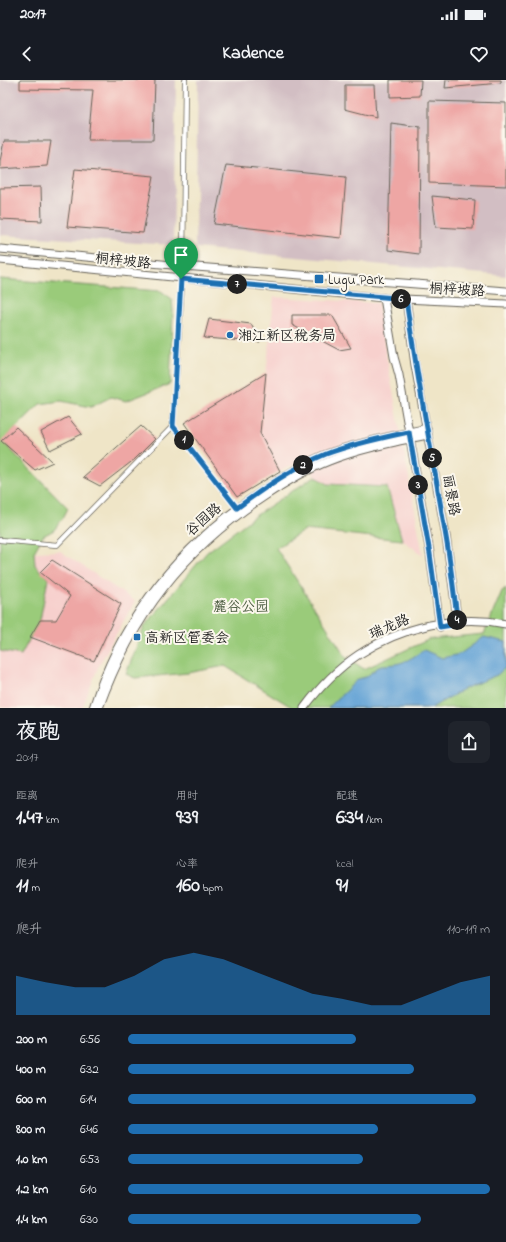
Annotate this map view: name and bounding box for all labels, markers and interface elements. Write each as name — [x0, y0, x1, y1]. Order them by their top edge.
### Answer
text: 20:17 — [20, 3, 46, 25]
text: Kadence — [222, 41, 284, 67]
icon: back — [16, 43, 38, 65]
icon: heart — [468, 43, 490, 65]
pin — [164, 238, 198, 279]
icon: arrive — [170, 244, 192, 266]
street label: 桐梓坡路 — [94, 248, 152, 275]
place label: Lugu Park — [328, 270, 385, 292]
marker: Lugu Park — [313, 273, 325, 285]
pin: 7 — [227, 274, 247, 294]
text: 7 — [235, 276, 239, 292]
street label: 桐梓坡路 — [428, 279, 485, 302]
pin: 6 — [391, 289, 411, 309]
text: 6 — [399, 291, 403, 307]
place label: 湘江新区税务局 — [238, 326, 336, 347]
marker: 湘江新区税务局 — [225, 330, 235, 340]
pin: 1 — [174, 430, 194, 450]
text: 1 — [182, 432, 186, 448]
pin: 5 — [422, 448, 442, 468]
text: 5 — [429, 450, 435, 466]
pin: 2 — [293, 455, 313, 475]
text: 2 — [300, 457, 306, 473]
street label: 丽景路 — [437, 473, 465, 518]
pin: 3 — [408, 475, 428, 495]
text: 3 — [416, 477, 420, 493]
street label: 谷园路 — [181, 498, 227, 542]
park label: 麓谷公园 — [213, 597, 269, 618]
street label: 瑞龙路 — [365, 610, 413, 646]
pin: 4 — [447, 610, 467, 630]
text: 4 — [455, 612, 459, 628]
place label: 高新区管委会 — [145, 628, 229, 649]
marker: 高新区管委会 — [132, 632, 142, 642]
text: 夜跑 — [16, 717, 60, 749]
button: share — [448, 721, 490, 763]
text: 20:17 — [16, 748, 39, 767]
text: 距离 — [16, 788, 38, 804]
text: 用时 — [176, 788, 198, 804]
text: 配速 — [336, 788, 358, 804]
text: 1.47 — [16, 804, 43, 833]
text: 9:39 — [176, 804, 198, 833]
text: 6:34 — [336, 804, 363, 833]
text: km — [43, 812, 59, 828]
text: /km — [363, 812, 383, 828]
text: 爬升 — [16, 856, 38, 872]
text: 心率 — [176, 856, 198, 872]
text: kcal — [336, 856, 354, 872]
text: 11 — [16, 872, 29, 901]
text: 160 — [176, 872, 200, 901]
text: 91 — [336, 872, 348, 901]
text: m — [29, 880, 40, 896]
text: bpm — [200, 880, 223, 896]
text: 爬升 — [16, 920, 42, 939]
text: 110–119 m — [447, 920, 490, 939]
text: 200 m — [16, 1030, 47, 1049]
text: 6:56 — [80, 1030, 100, 1049]
text: 400 m — [16, 1060, 46, 1079]
text: 6:32 — [80, 1060, 99, 1079]
text: 600 m — [16, 1090, 46, 1109]
text: 6:14 — [80, 1090, 96, 1109]
text: 800 m — [16, 1120, 45, 1139]
text: 6:46 — [80, 1120, 98, 1139]
text: 1.0 km — [16, 1150, 47, 1169]
text: 6:53 — [80, 1150, 100, 1169]
text: 1.2 km — [16, 1180, 48, 1199]
text: 6:10 — [80, 1180, 97, 1199]
text: 1.4 km — [16, 1210, 47, 1229]
text: 6:30 — [80, 1210, 98, 1229]

